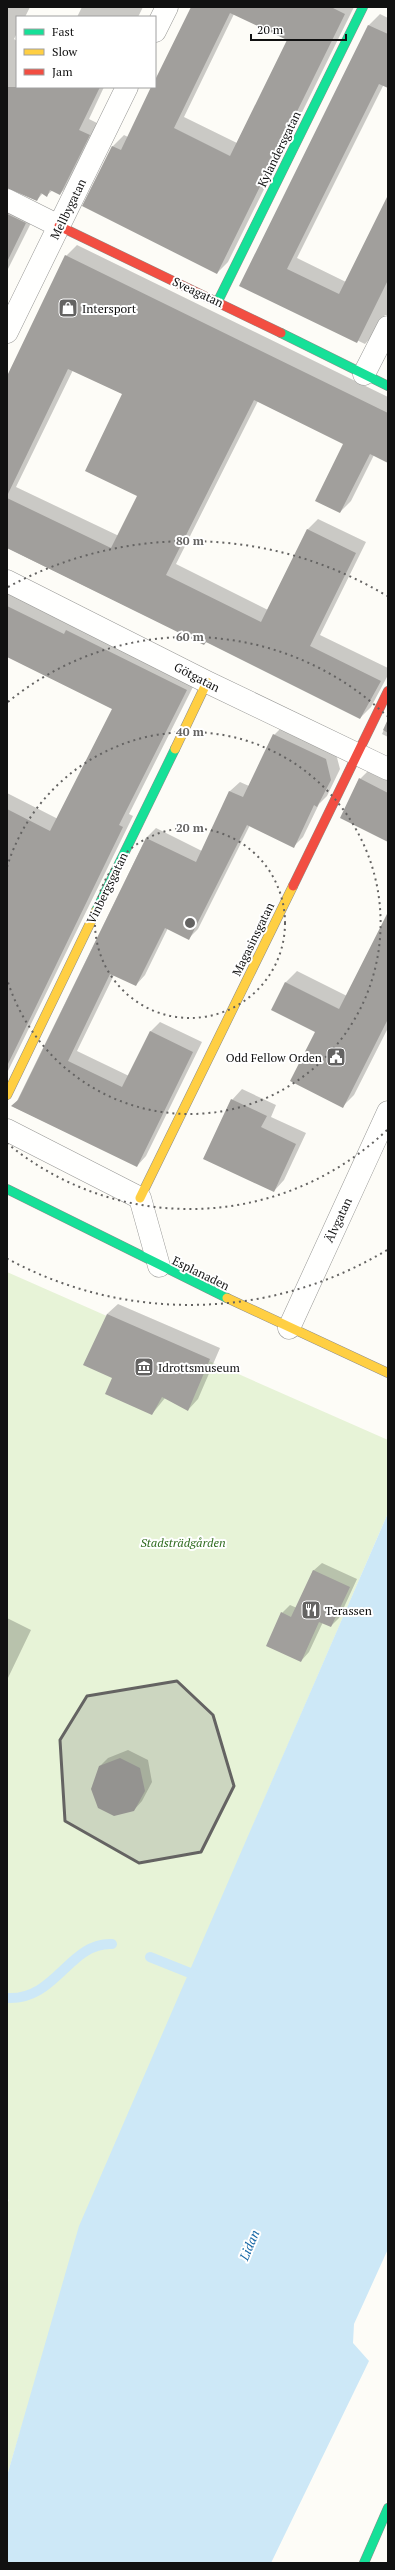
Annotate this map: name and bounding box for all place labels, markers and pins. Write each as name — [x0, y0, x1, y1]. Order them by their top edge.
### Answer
shop icon: Intersport — [57, 297, 79, 319]
place label: Intersport — [82, 301, 137, 316]
centre of rings — [183, 916, 197, 930]
public building icon: Odd Fellow Orden — [325, 1046, 347, 1068]
place label: Odd Fellow Orden — [226, 1050, 322, 1065]
museum icon: Idrottsmuseum — [133, 1356, 155, 1378]
place label: Idrottsmuseum — [158, 1360, 240, 1375]
restaurant icon: Terassen — [300, 1599, 322, 1621]
place label: Terassen — [325, 1603, 372, 1618]

